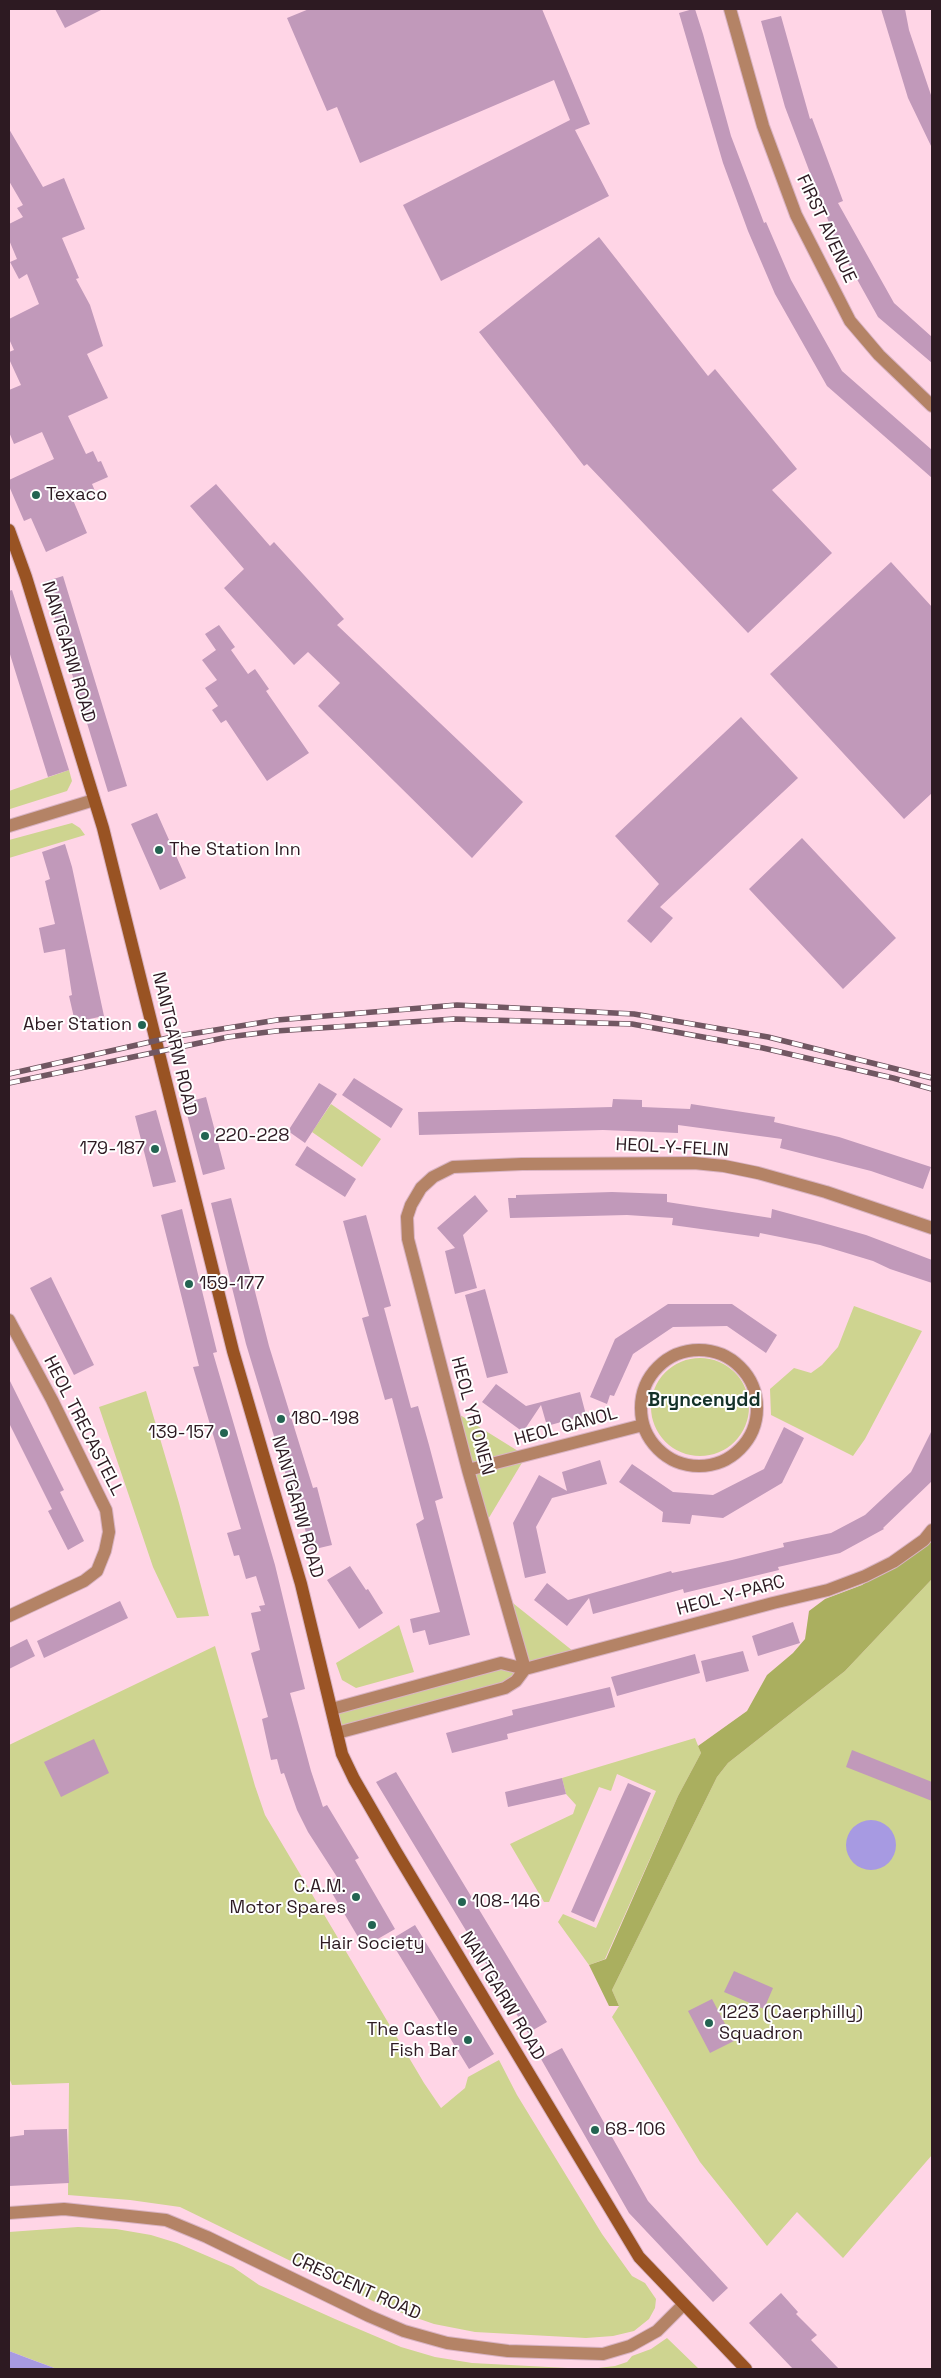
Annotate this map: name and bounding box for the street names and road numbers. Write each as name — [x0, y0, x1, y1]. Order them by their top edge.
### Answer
street label: FIRST AVENUE — [792, 171, 860, 287]
street label: NANTGARW ROAD — [36, 579, 100, 725]
street label: NANTGARW ROAD — [147, 970, 201, 1118]
street label: HEOL-Y-FELIN — [615, 1134, 729, 1162]
street label: HEOL TRECASTELL — [38, 1352, 128, 1500]
street label: HEOL YR ONEN — [446, 1355, 498, 1477]
street label: HEOL GANOL — [512, 1403, 620, 1451]
street label: NANTGARW ROAD — [266, 1434, 328, 1580]
street label: HEOL-Y-PARC — [674, 1571, 788, 1621]
street label: NANTGARW ROAD — [455, 1928, 549, 2064]
street label: CRESCENT ROAD — [288, 2249, 424, 2325]

